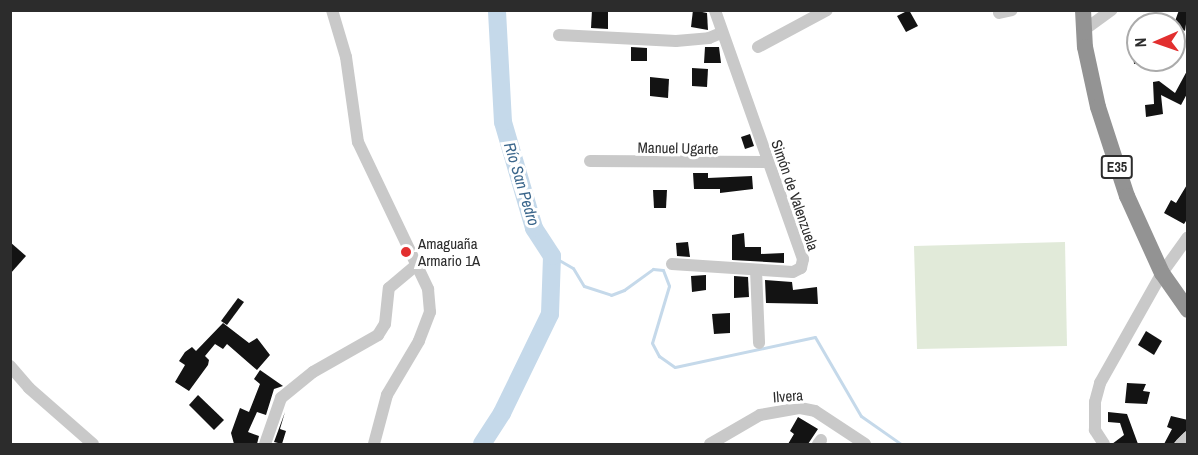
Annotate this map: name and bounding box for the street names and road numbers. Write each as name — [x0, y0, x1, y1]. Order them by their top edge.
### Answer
street label: Simón de Valenzuela — [768, 137, 822, 253]
street label: Manuel Ugarte — [638, 138, 718, 158]
road number: E35 — [1100, 156, 1134, 178]
street label: Ilvera — [772, 386, 804, 406]

